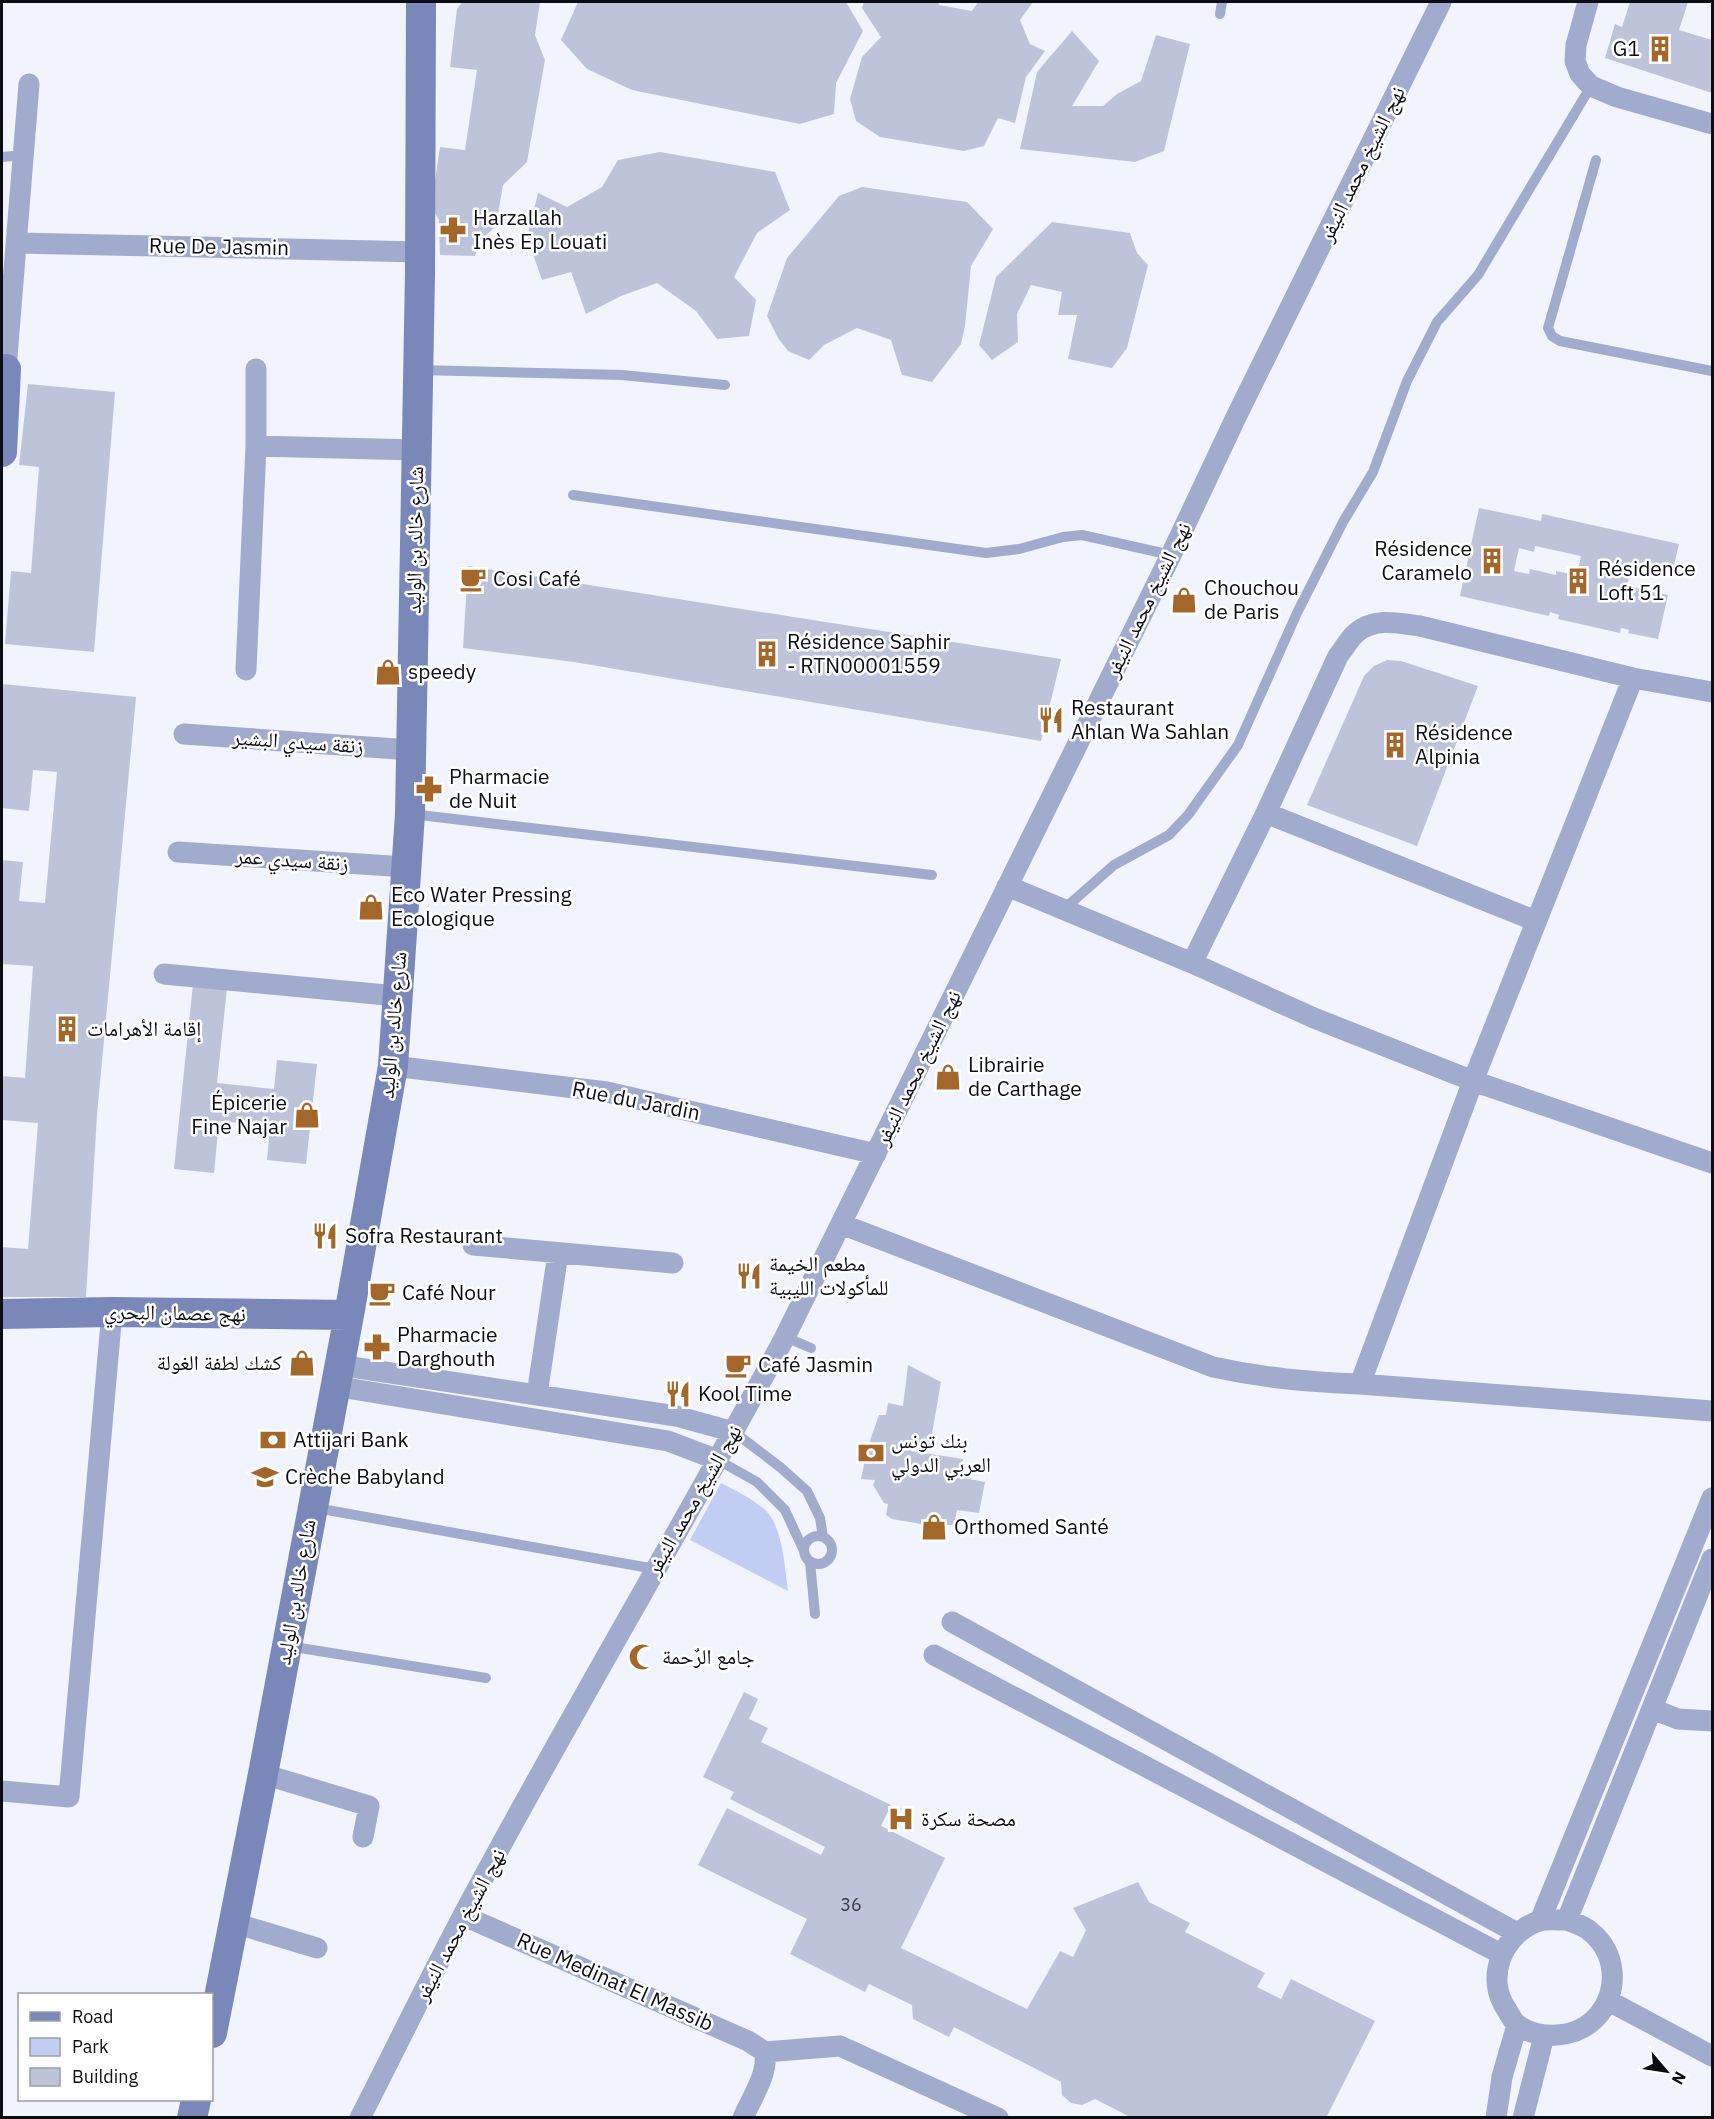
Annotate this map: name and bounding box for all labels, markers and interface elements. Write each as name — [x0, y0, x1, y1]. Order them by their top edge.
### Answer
place label: G1 — [1613, 34, 1640, 62]
building icon: G1 — [1645, 34, 1675, 64]
street label: نهج الشيخ محمد النيفر — [1311, 81, 1411, 247]
place label: Harzallah Inès Ep Louati — [473, 203, 607, 255]
pharmacy icon: Harzallah Inès Ep Louati — [438, 215, 468, 245]
street label: Rue De Jasmin — [149, 231, 289, 261]
street label: شارع خالد بن الوليد — [399, 466, 429, 614]
street label: نهج الشيخ محمد النيفر — [1097, 517, 1197, 683]
place label: Résidence Caramelo — [1374, 534, 1472, 586]
building icon: Résidence Caramelo — [1477, 546, 1507, 576]
place label: Résidence Loft 51 — [1598, 554, 1696, 606]
cafe icon: Cosi Café — [458, 564, 488, 594]
place label: Cosi Café — [493, 564, 581, 592]
building icon: Résidence Loft 51 — [1563, 566, 1593, 596]
place label: Chouchou de Paris — [1204, 573, 1299, 625]
shop icon: Chouchou de Paris — [1169, 585, 1199, 615]
place label: Résidence Saphir - RTN00001559 — [787, 627, 950, 679]
building icon: Résidence Saphir - RTN00001559 — [752, 639, 782, 669]
shop icon: speedy — [373, 657, 403, 687]
place label: speedy — [408, 657, 477, 685]
place label: Restaurant Ahlan Wa Sahlan — [1071, 693, 1229, 745]
restaurant icon: Restaurant Ahlan Wa Sahlan — [1036, 705, 1066, 735]
place label: Résidence Alpinia — [1415, 718, 1513, 770]
street label: زنقة سيدي البشير — [230, 722, 365, 763]
building icon: Résidence Alpinia — [1380, 730, 1410, 760]
place label: Pharmacie de Nuit — [449, 762, 549, 814]
pharmacy icon: Pharmacie de Nuit — [414, 774, 444, 804]
street label: زنقة سيدي عمر — [233, 841, 350, 880]
place label: Eco Water Pressing Ecologique — [391, 880, 572, 932]
shop icon: Eco Water Pressing Ecologique — [356, 892, 386, 922]
street label: شارع خالد بن الوليد — [372, 950, 412, 1099]
street label: نهج الشيخ محمد النيفر — [867, 985, 967, 1151]
building icon: إقامة الأهرامات — [52, 1014, 82, 1044]
place label: إقامة الأهرامات — [87, 1014, 201, 1043]
place label: Librairie de Carthage — [968, 1050, 1082, 1102]
shop icon: Librairie de Carthage — [933, 1062, 963, 1092]
street label: Rue du Jardin — [570, 1074, 703, 1126]
place label: Épicerie Fine Najar — [191, 1088, 287, 1140]
shop icon: Épicerie Fine Najar — [292, 1100, 322, 1130]
restaurant icon: Sofra Restaurant — [310, 1221, 340, 1251]
place label: Sofra Restaurant — [345, 1221, 503, 1249]
place label: مطعم الخيمة للمأكولات الليبية — [769, 1249, 889, 1301]
restaurant icon: مطعم الخيمة للمأكولات الليبية — [734, 1261, 764, 1291]
cafe icon: Café Nour — [367, 1278, 397, 1308]
place label: Café Nour — [402, 1278, 496, 1306]
street label: نهج عصمان البحري — [104, 1297, 246, 1331]
place label: Pharmacie Darghouth — [397, 1320, 497, 1372]
pharmacy icon: Pharmacie Darghouth — [362, 1332, 392, 1362]
place label: كشك لطفة الغولة — [157, 1348, 282, 1376]
shop icon: كشك لطفة الغولة — [287, 1348, 317, 1378]
cafe icon: Café Jasmin — [723, 1350, 753, 1380]
place label: Café Jasmin — [758, 1350, 873, 1378]
restaurant icon: Kool Time — [663, 1379, 693, 1409]
place label: Kool Time — [698, 1379, 792, 1407]
street label: نهج الشيخ محمد النيفر — [638, 1419, 748, 1581]
bank icon: Attijari Bank — [258, 1425, 288, 1455]
place label: Attijari Bank — [293, 1425, 408, 1453]
place label: بنك تونس العربي الدولي — [891, 1426, 991, 1481]
bank icon: بنك تونس العربي الدولي — [856, 1438, 886, 1468]
school or university icon: Crèche Babyland — [250, 1462, 280, 1492]
place label: Crèche Babyland — [285, 1462, 445, 1490]
shop icon: Orthomed Santé — [919, 1512, 949, 1542]
place label: Orthomed Santé — [954, 1512, 1109, 1540]
street label: شارع خالد بن الوليد — [268, 1517, 322, 1667]
mosque icon: جامع الرٌحمة — [627, 1642, 657, 1672]
place label: جامع الرٌحمة — [662, 1642, 755, 1670]
hospital icon: مصحة سكرة — [886, 1804, 916, 1834]
place label: مصحة سكرة — [921, 1804, 1016, 1832]
street label: نهج الشيخ محمد النيفر — [406, 1843, 511, 2007]
house number: 36 — [840, 1893, 862, 1916]
street label: Rue Medinat El Massib — [513, 1925, 718, 2037]
legend — [18, 1993, 213, 2101]
text: Road — [72, 2005, 113, 2028]
text: Park — [72, 2035, 109, 2058]
north arrow — [1636, 2041, 1696, 2101]
text: Building — [72, 2065, 139, 2088]
text: N — [1668, 2068, 1691, 2088]

